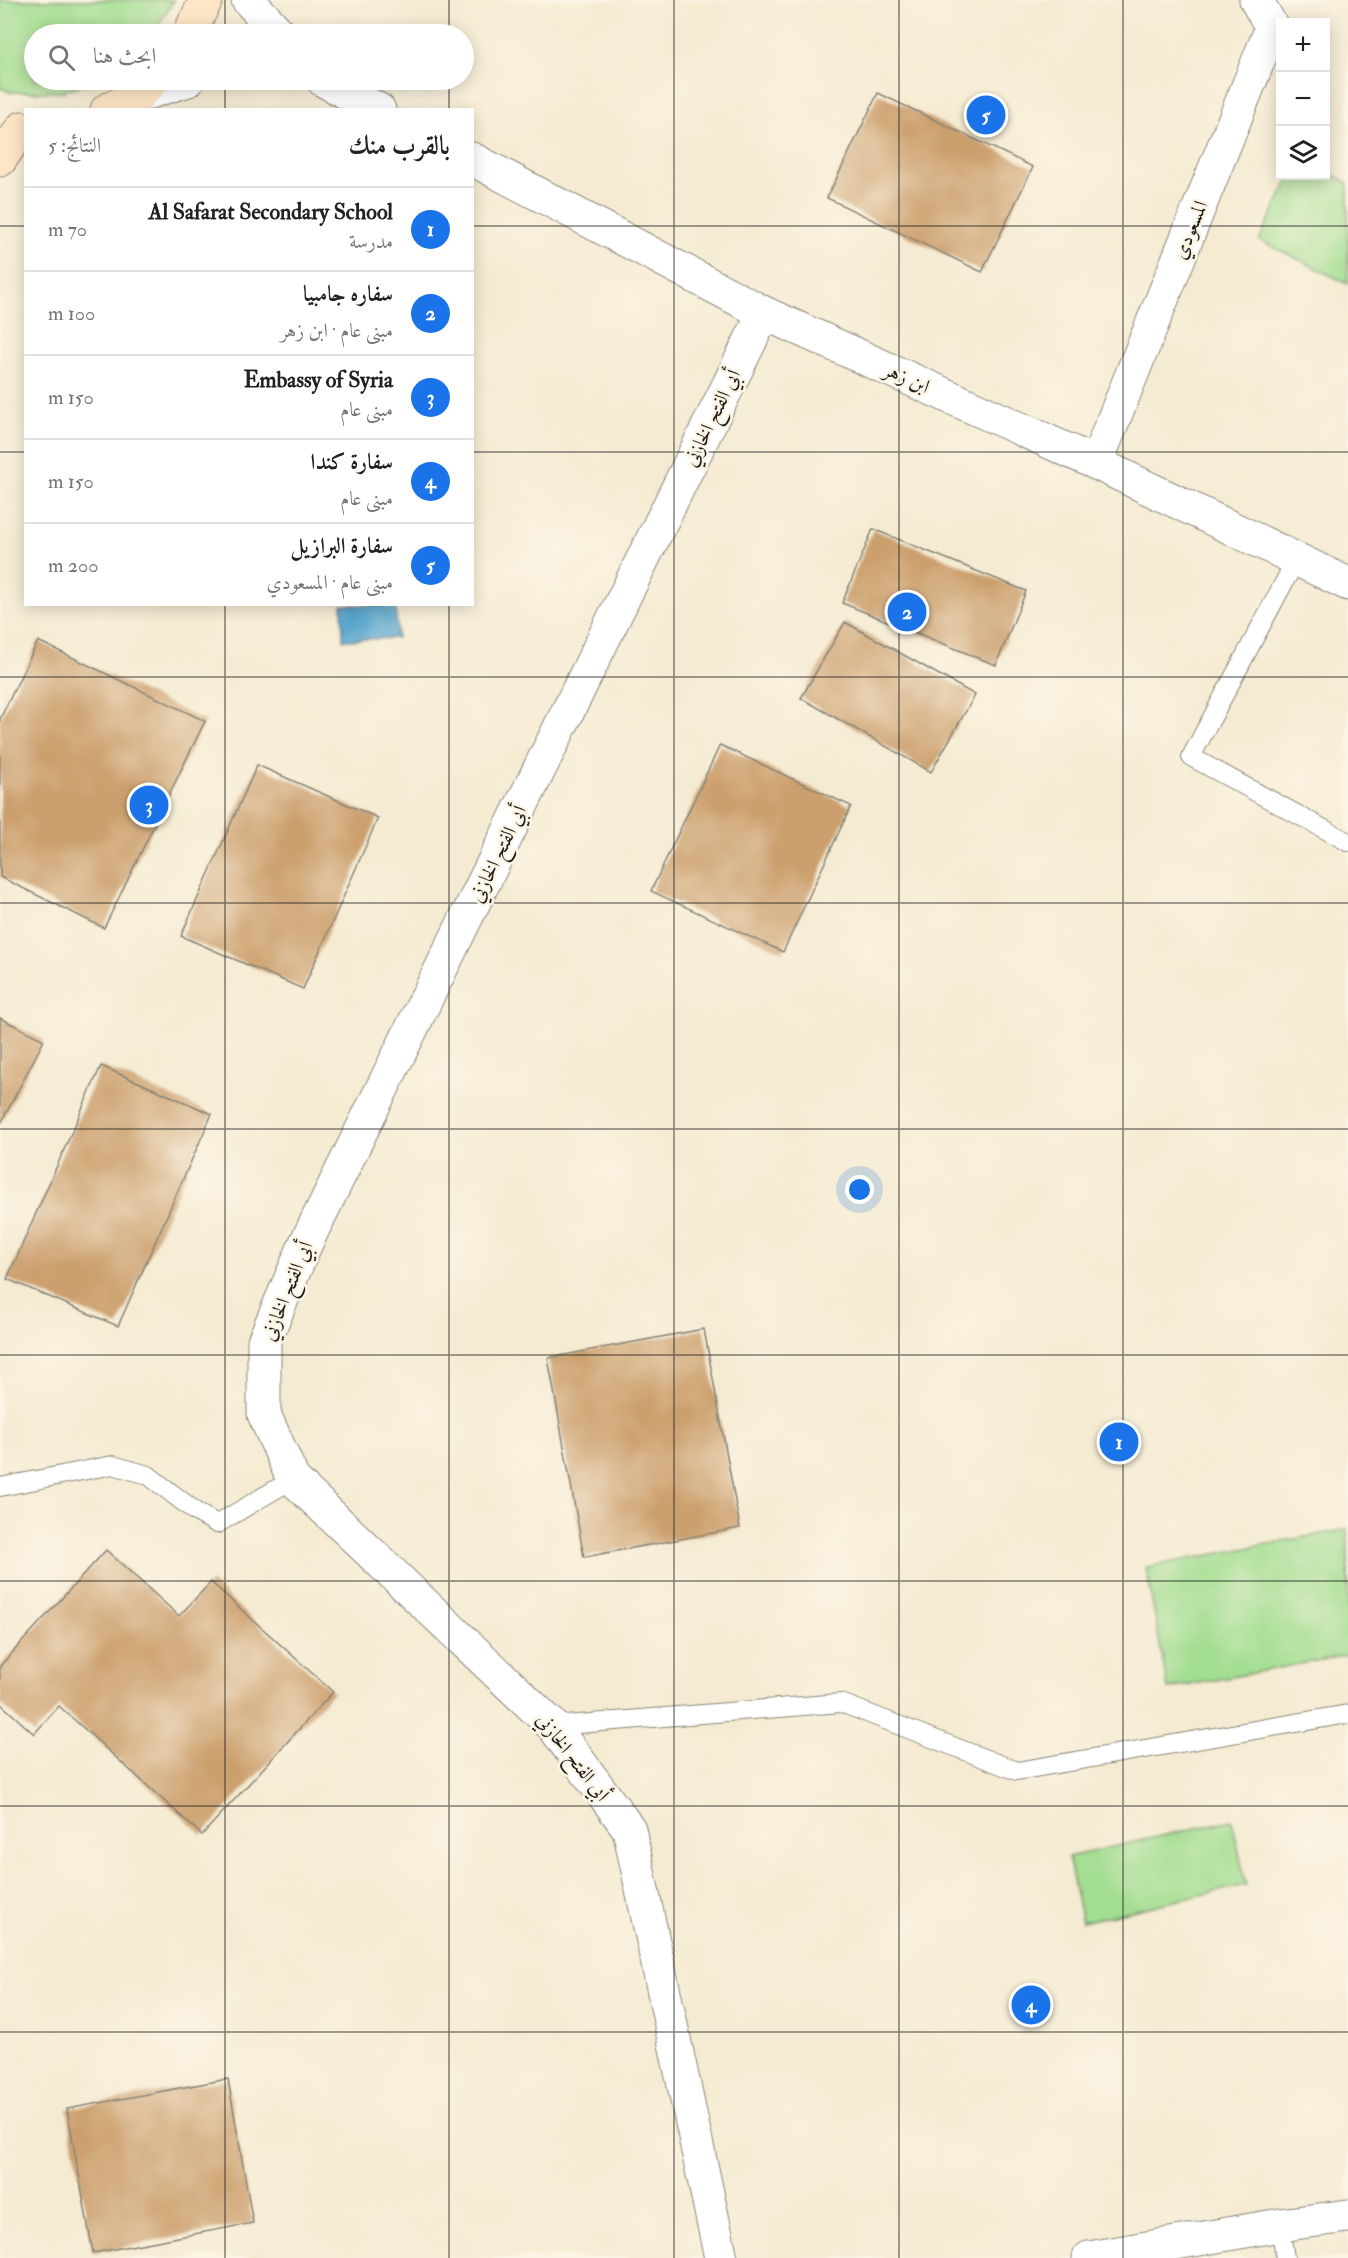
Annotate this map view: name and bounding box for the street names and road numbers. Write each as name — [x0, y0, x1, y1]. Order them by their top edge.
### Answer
street label: المسعودي — [1167, 197, 1216, 264]
street label: ابن زهر — [878, 356, 934, 399]
street label: أبي الفتح الخازني — [676, 364, 751, 473]
street label: أبي الفتح الخازني — [462, 800, 537, 909]
street label: أبي الفتح الخازني — [254, 1237, 323, 1346]
street label: أبي الفتح الخازني — [527, 1707, 617, 1809]

